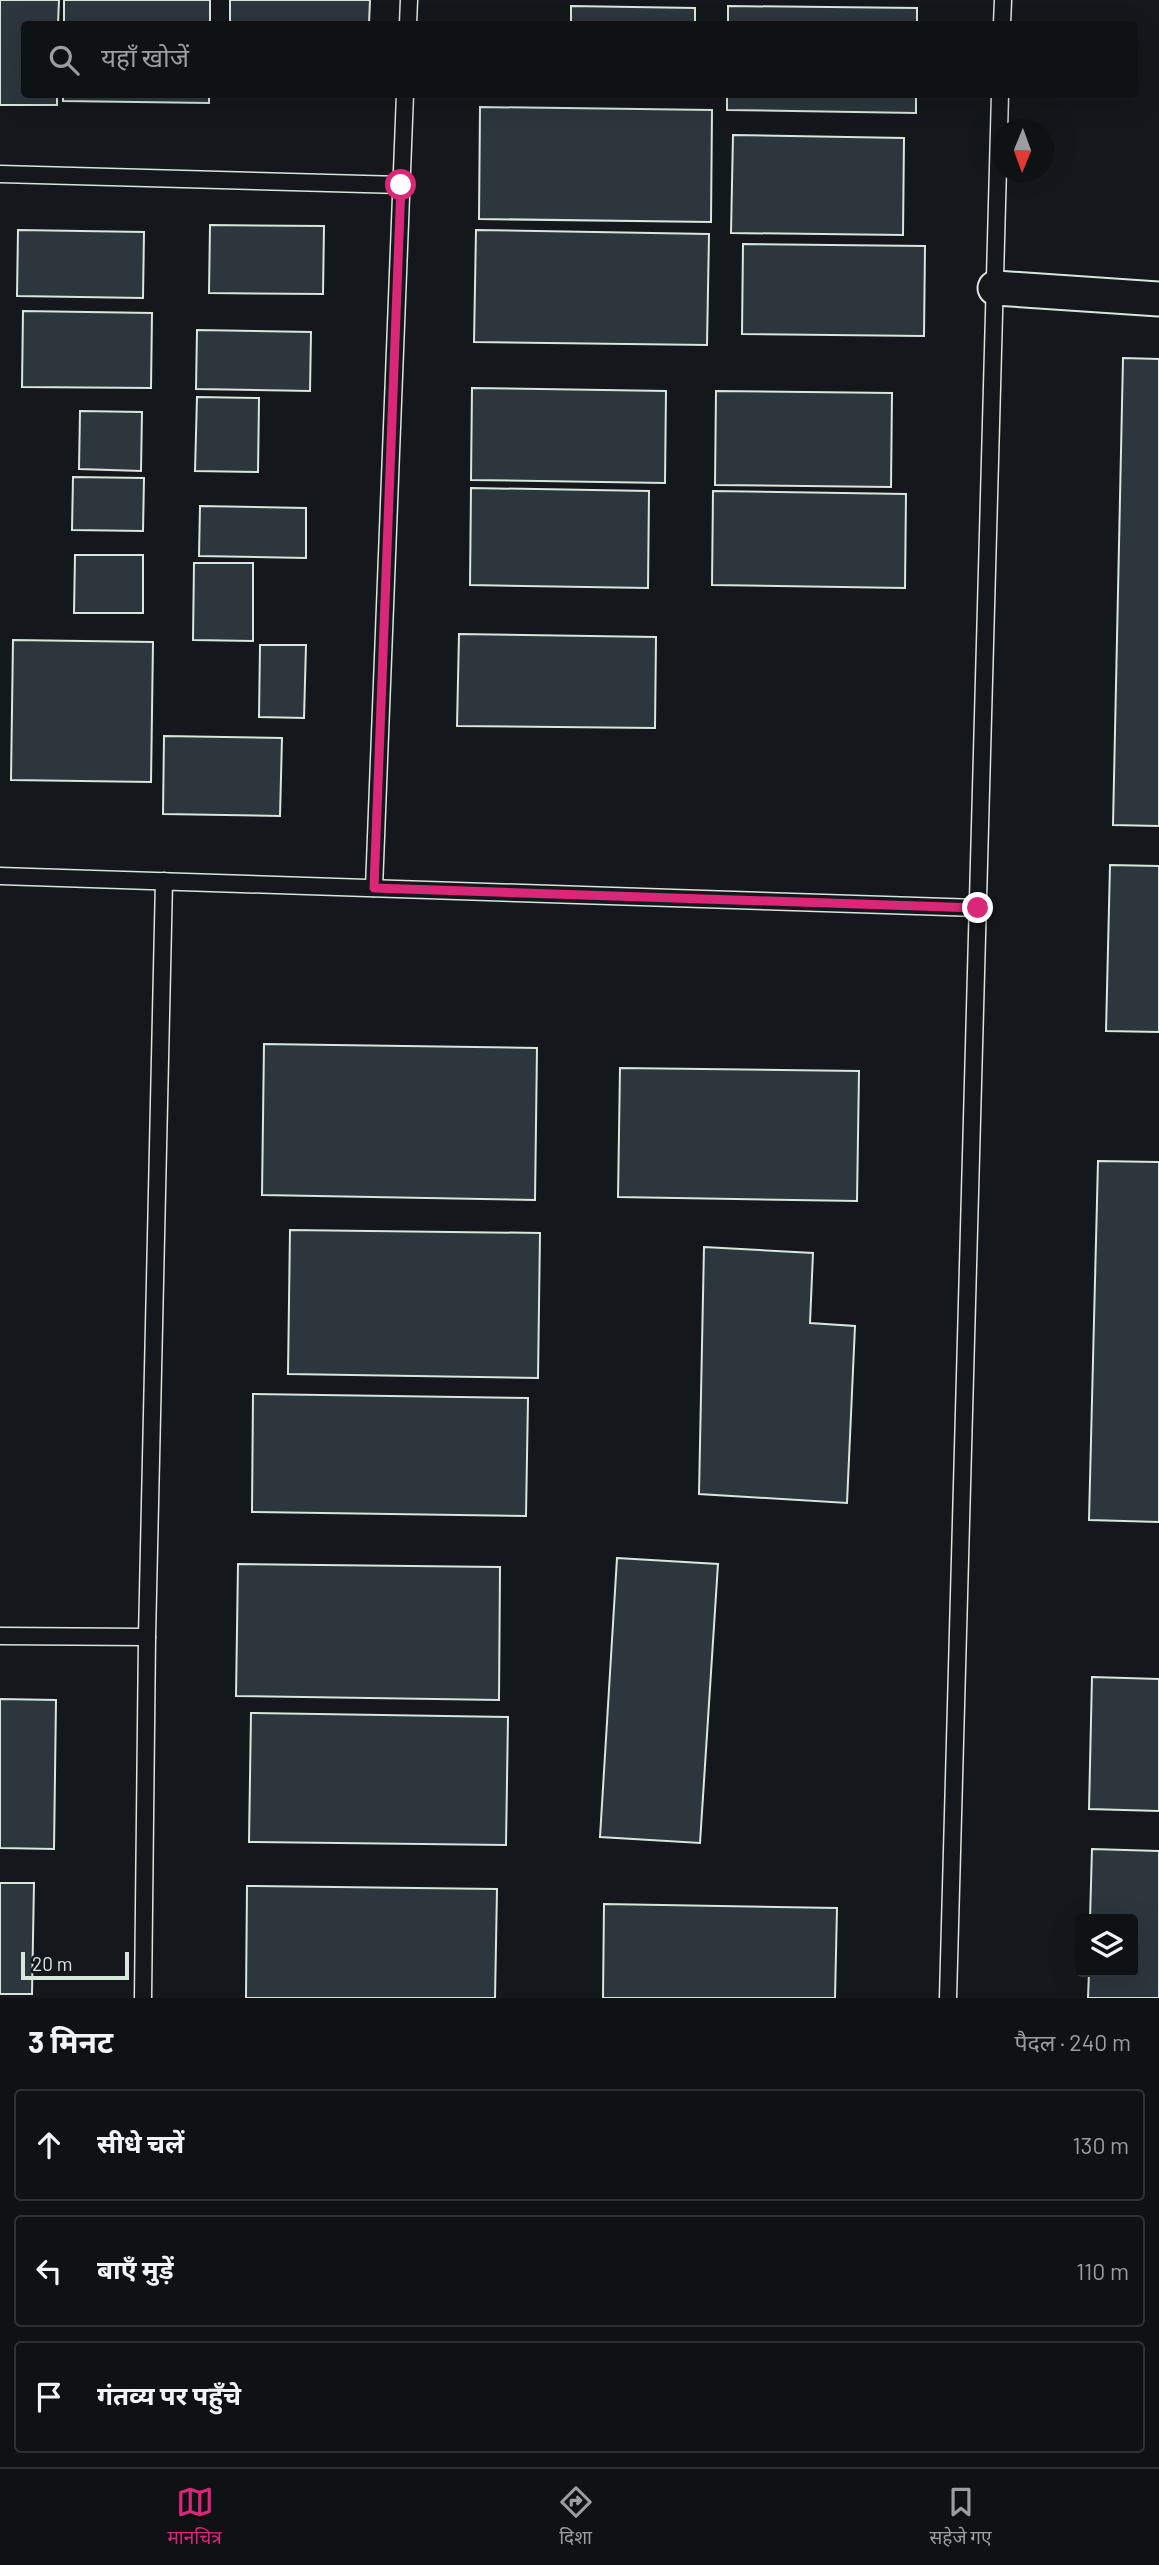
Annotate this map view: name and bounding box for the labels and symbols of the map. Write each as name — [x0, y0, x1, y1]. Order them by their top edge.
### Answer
north arrow — [991, 119, 1054, 182]
route start — [385, 169, 416, 200]
route end — [962, 892, 993, 923]
scale bar — [21, 1949, 130, 1981]

